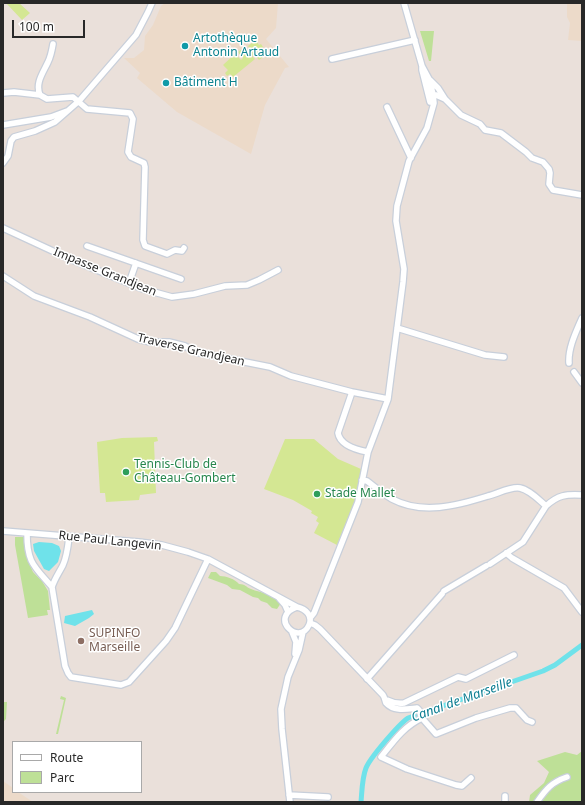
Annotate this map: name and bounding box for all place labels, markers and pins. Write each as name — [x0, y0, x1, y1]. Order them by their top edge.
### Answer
place label: Artothèque Antonin Artaud — [193, 32, 279, 60]
marker: Artothèque Antonin Artaud — [180, 41, 190, 51]
place label: Bâtiment H — [174, 76, 238, 90]
marker: Bâtiment H — [161, 78, 171, 88]
place label: Tennis-Club de Château-Gombert — [134, 458, 235, 486]
marker: Tennis-Club de Château-Gombert — [121, 467, 131, 477]
place label: Stade Mallet — [325, 487, 395, 501]
marker: Stade Mallet — [312, 489, 322, 499]
place label: SUPINFO Marseille — [89, 627, 140, 655]
marker: SUPINFO Marseille — [76, 636, 86, 646]

